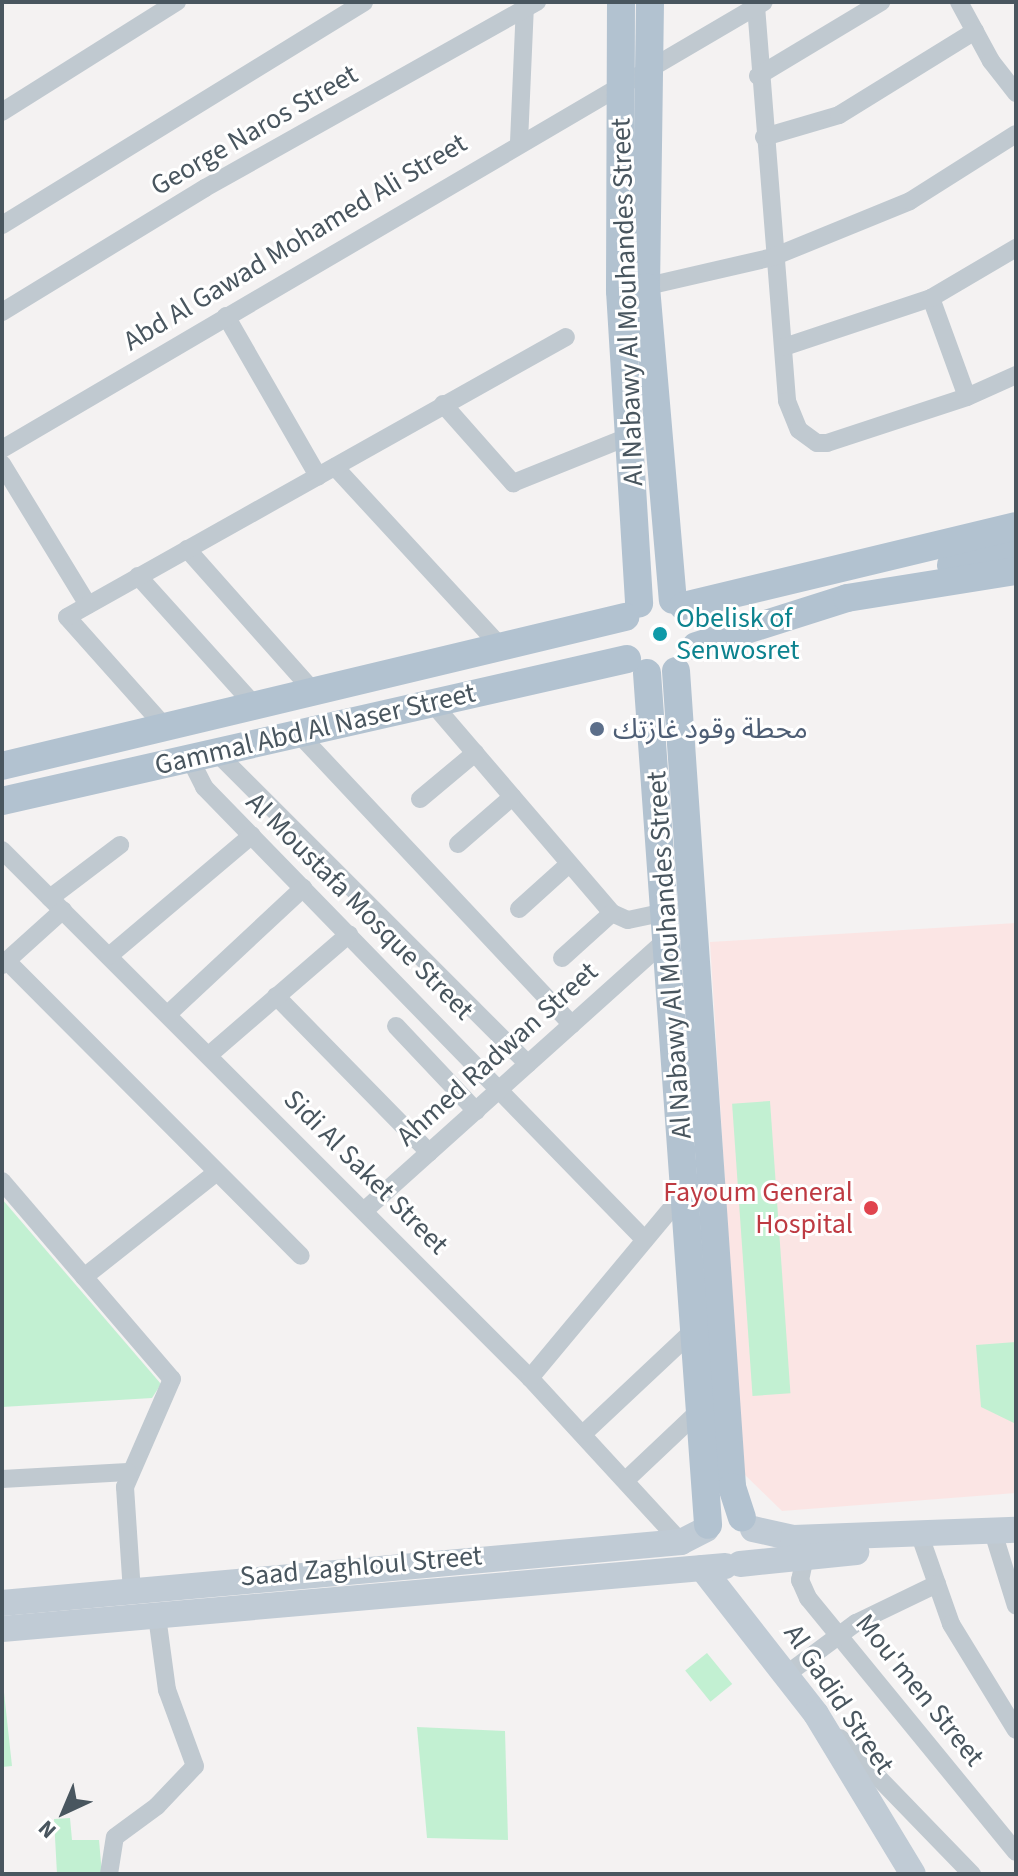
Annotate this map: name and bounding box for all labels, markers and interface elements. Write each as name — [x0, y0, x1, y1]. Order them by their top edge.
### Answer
street label: George Naros Street — [145, 57, 363, 203]
street label: Al Nabawy Al Mouhandes Street — [604, 117, 650, 487]
street label: Abd Al Gawad Mohamed Ali Street — [117, 126, 473, 358]
place label: Obelisk of Senwosret — [676, 601, 800, 667]
marker: Obelisk of Senwosret — [651, 625, 669, 643]
street label: Gammal Abd Al Naser Street — [152, 676, 478, 782]
place label: محطة وقود غازتك — [613, 712, 808, 746]
marker: محطة وقود غازتك — [588, 720, 606, 738]
street label: Al Nabawy Al Mouhandes Street — [639, 770, 699, 1140]
street label: Al Moustafa Mosque Street — [239, 785, 481, 1027]
street label: Ahmed Radwan Street — [389, 955, 605, 1153]
street label: Sidi Al Saket Street — [277, 1083, 455, 1261]
place label: Fayoum General Hospital — [663, 1175, 853, 1241]
marker: Fayoum General Hospital — [860, 1197, 882, 1219]
street label: Saad Zaghloul Street — [239, 1539, 483, 1593]
street label: Mou'men Street — [848, 1607, 992, 1773]
street label: Al Gadid Street — [777, 1618, 901, 1780]
north arrow — [24, 1772, 104, 1852]
text: N — [31, 1813, 64, 1846]

